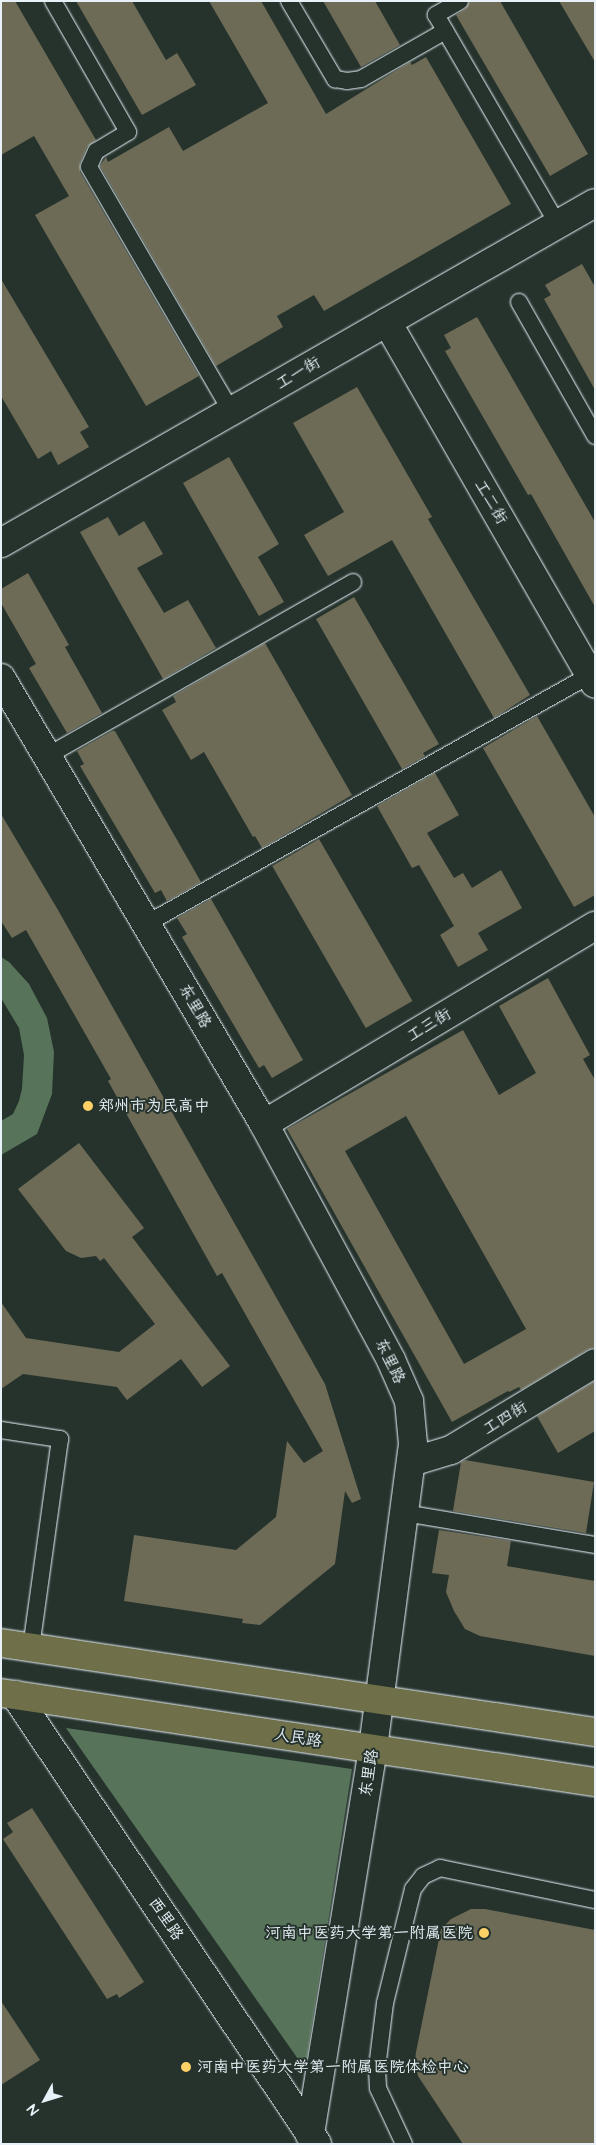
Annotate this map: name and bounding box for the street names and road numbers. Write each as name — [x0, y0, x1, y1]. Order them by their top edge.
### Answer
street label: 工一街 — [272, 353, 324, 393]
street label: 工二街 — [471, 476, 511, 528]
street label: 东里路 — [175, 980, 215, 1032]
street label: 工三街 — [403, 1004, 455, 1046]
street label: 东里路 — [371, 1335, 409, 1387]
street label: 工四街 — [479, 1397, 531, 1439]
street label: 人民路 — [273, 1725, 323, 1751]
street label: 东里路 — [356, 1748, 382, 1798]
street label: 西里路 — [145, 1894, 187, 1944]

